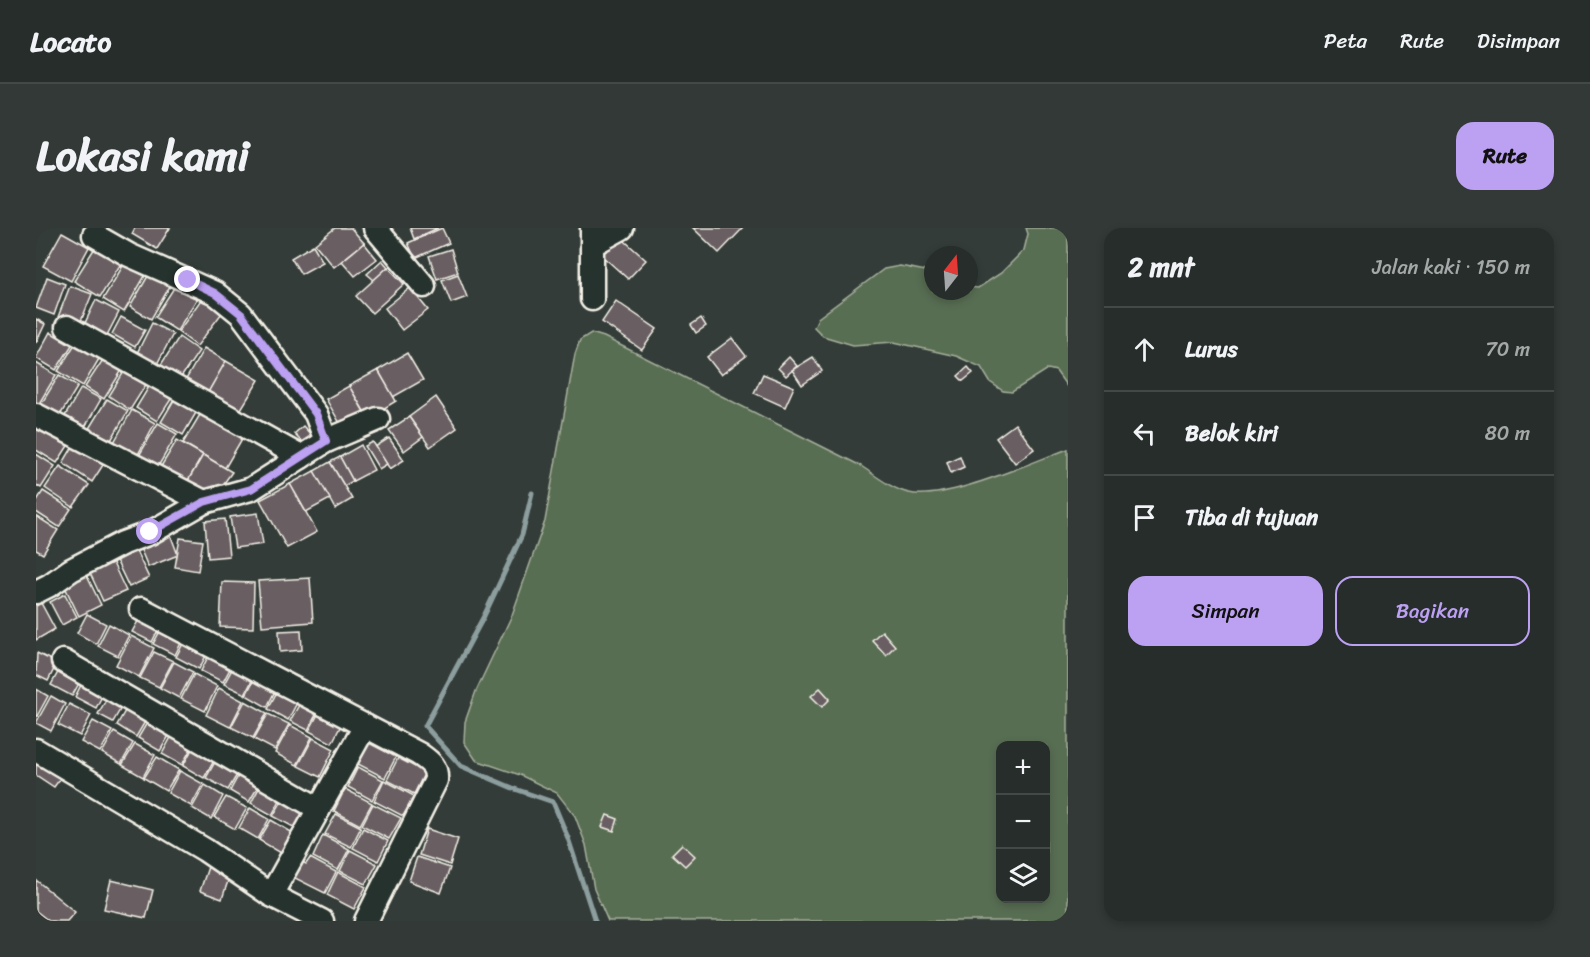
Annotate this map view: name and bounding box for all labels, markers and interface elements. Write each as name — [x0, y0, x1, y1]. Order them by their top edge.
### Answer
text: Locato — [30, 17, 111, 66]
text: Peta — [1324, 22, 1367, 60]
text: Rute — [1400, 22, 1444, 60]
text: Disimpan — [1477, 22, 1560, 60]
text: Lokasi kami — [36, 119, 249, 193]
button: Rute — [1456, 122, 1554, 190]
text: 2 mnt — [1128, 244, 1194, 290]
north arrow — [924, 246, 978, 300]
text: Jalan kaki · 150 m — [1372, 250, 1530, 285]
route end — [174, 266, 200, 292]
text: Lurus — [1185, 330, 1238, 369]
text: 70 m — [1485, 332, 1530, 367]
icon: ahead — [1128, 333, 1161, 366]
text: Belok kiri — [1185, 414, 1278, 453]
text: 80 m — [1485, 416, 1530, 451]
icon: left — [1128, 417, 1161, 450]
text: Tiba di tujuan — [1185, 498, 1318, 537]
icon: arrive — [1128, 501, 1161, 534]
route start — [136, 518, 162, 544]
button: Simpan — [1128, 576, 1323, 646]
button: Bagikan — [1335, 576, 1530, 646]
map controls — [996, 741, 1050, 903]
button: + — [996, 741, 1050, 795]
button: − — [996, 795, 1050, 849]
button: layers — [996, 849, 1050, 903]

